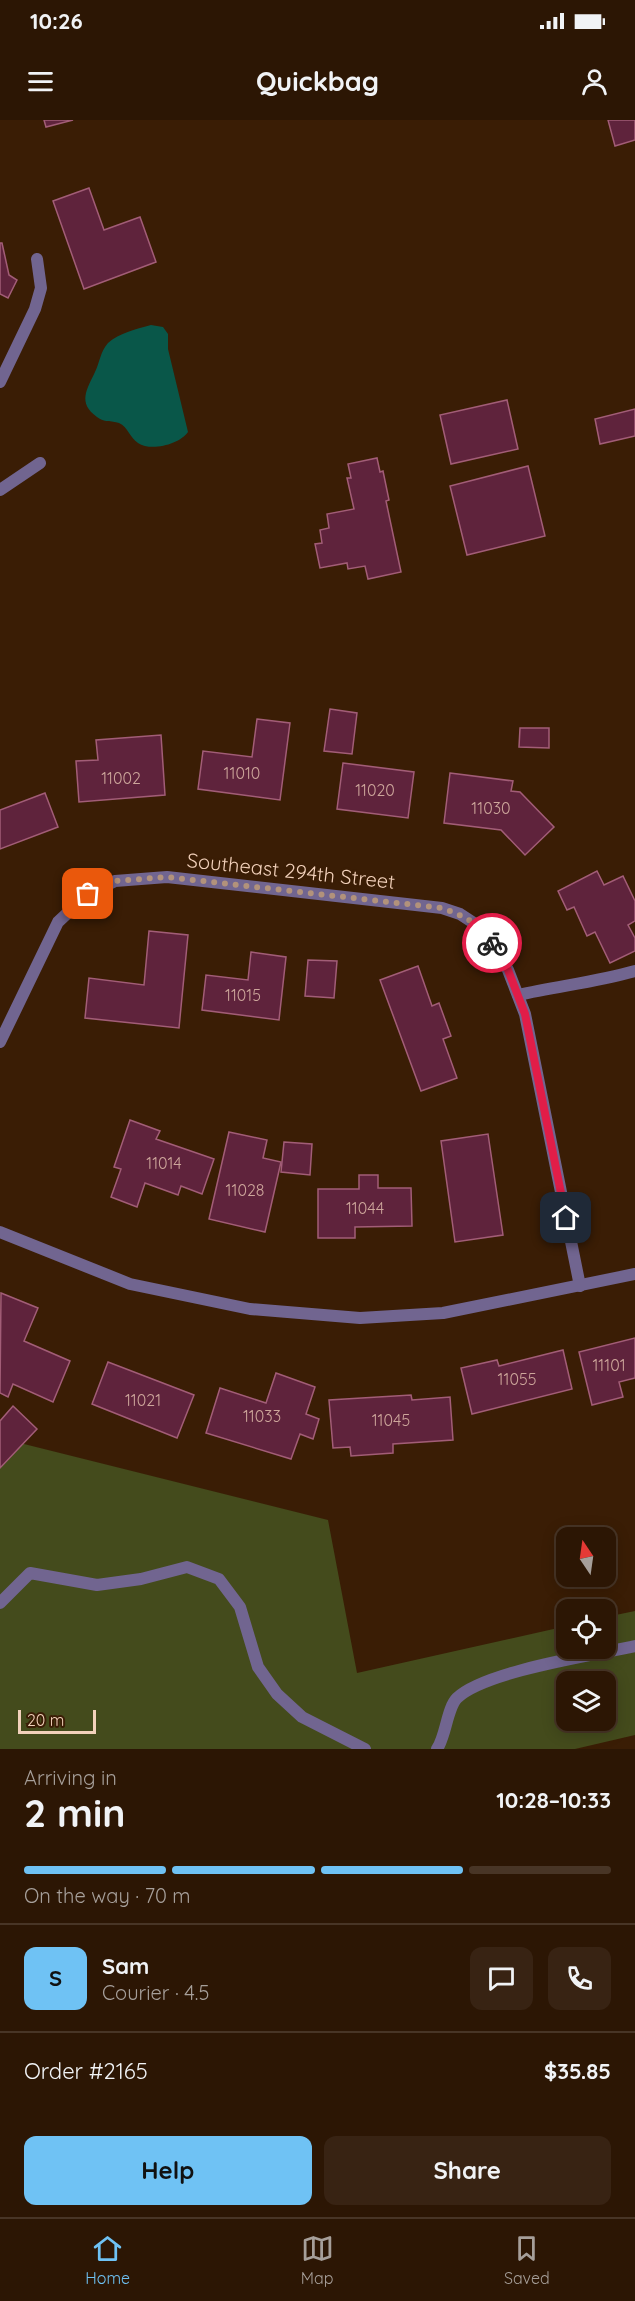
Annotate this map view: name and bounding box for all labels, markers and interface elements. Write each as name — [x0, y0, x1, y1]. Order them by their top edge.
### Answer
text: 10:26 — [30, 7, 83, 35]
text: Quickbag — [256, 64, 379, 98]
icon: menu — [24, 65, 57, 98]
icon: person — [578, 65, 611, 98]
house number: 11010 — [224, 763, 260, 783]
house number: 11002 — [101, 768, 141, 788]
house number: 11020 — [355, 780, 395, 800]
house number: 11030 — [471, 798, 511, 818]
street label: Southeast 294th Street — [186, 847, 397, 894]
pin — [62, 868, 113, 919]
icon: bag — [71, 877, 104, 910]
courier — [462, 913, 522, 973]
icon: bike — [476, 927, 509, 960]
house number: 11015 — [225, 985, 261, 1005]
house number: 11014 — [146, 1153, 182, 1173]
house number: 11028 — [226, 1180, 264, 1200]
pin — [540, 1192, 591, 1243]
house number: 11044 — [346, 1198, 384, 1218]
icon: home — [549, 1201, 582, 1234]
house number: 11101 — [592, 1355, 626, 1375]
house number: 11055 — [498, 1369, 536, 1389]
house number: 11021 — [125, 1390, 161, 1410]
house number: 11033 — [243, 1406, 281, 1426]
house number: 11045 — [372, 1410, 410, 1430]
north arrow — [556, 1527, 616, 1587]
map controls — [556, 1527, 616, 1731]
button: locate — [556, 1599, 616, 1659]
button: layers — [556, 1671, 616, 1731]
scale bar — [18, 1707, 96, 1734]
text: 20 m — [27, 1710, 64, 1730]
text: Arriving in — [24, 1765, 117, 1790]
text: 10:28–10:33 — [496, 1786, 611, 1814]
text: 2 min — [24, 1788, 126, 1837]
text: On the way · 70 m — [24, 1883, 191, 1908]
button: chat — [470, 1947, 533, 2010]
button: phone — [548, 1947, 611, 2010]
text: Sam — [102, 1952, 149, 1980]
text: S — [49, 1964, 62, 1992]
text: Courier · 4.5 — [102, 1980, 209, 2005]
text: Order #2165 — [24, 2057, 148, 2085]
text: $35.85 — [544, 2057, 611, 2085]
button: Help — [24, 2136, 312, 2205]
button: Share — [324, 2136, 611, 2205]
tab: Home — [85, 2232, 130, 2288]
tab: Map — [301, 2232, 334, 2288]
tab: Saved — [504, 2232, 550, 2288]

